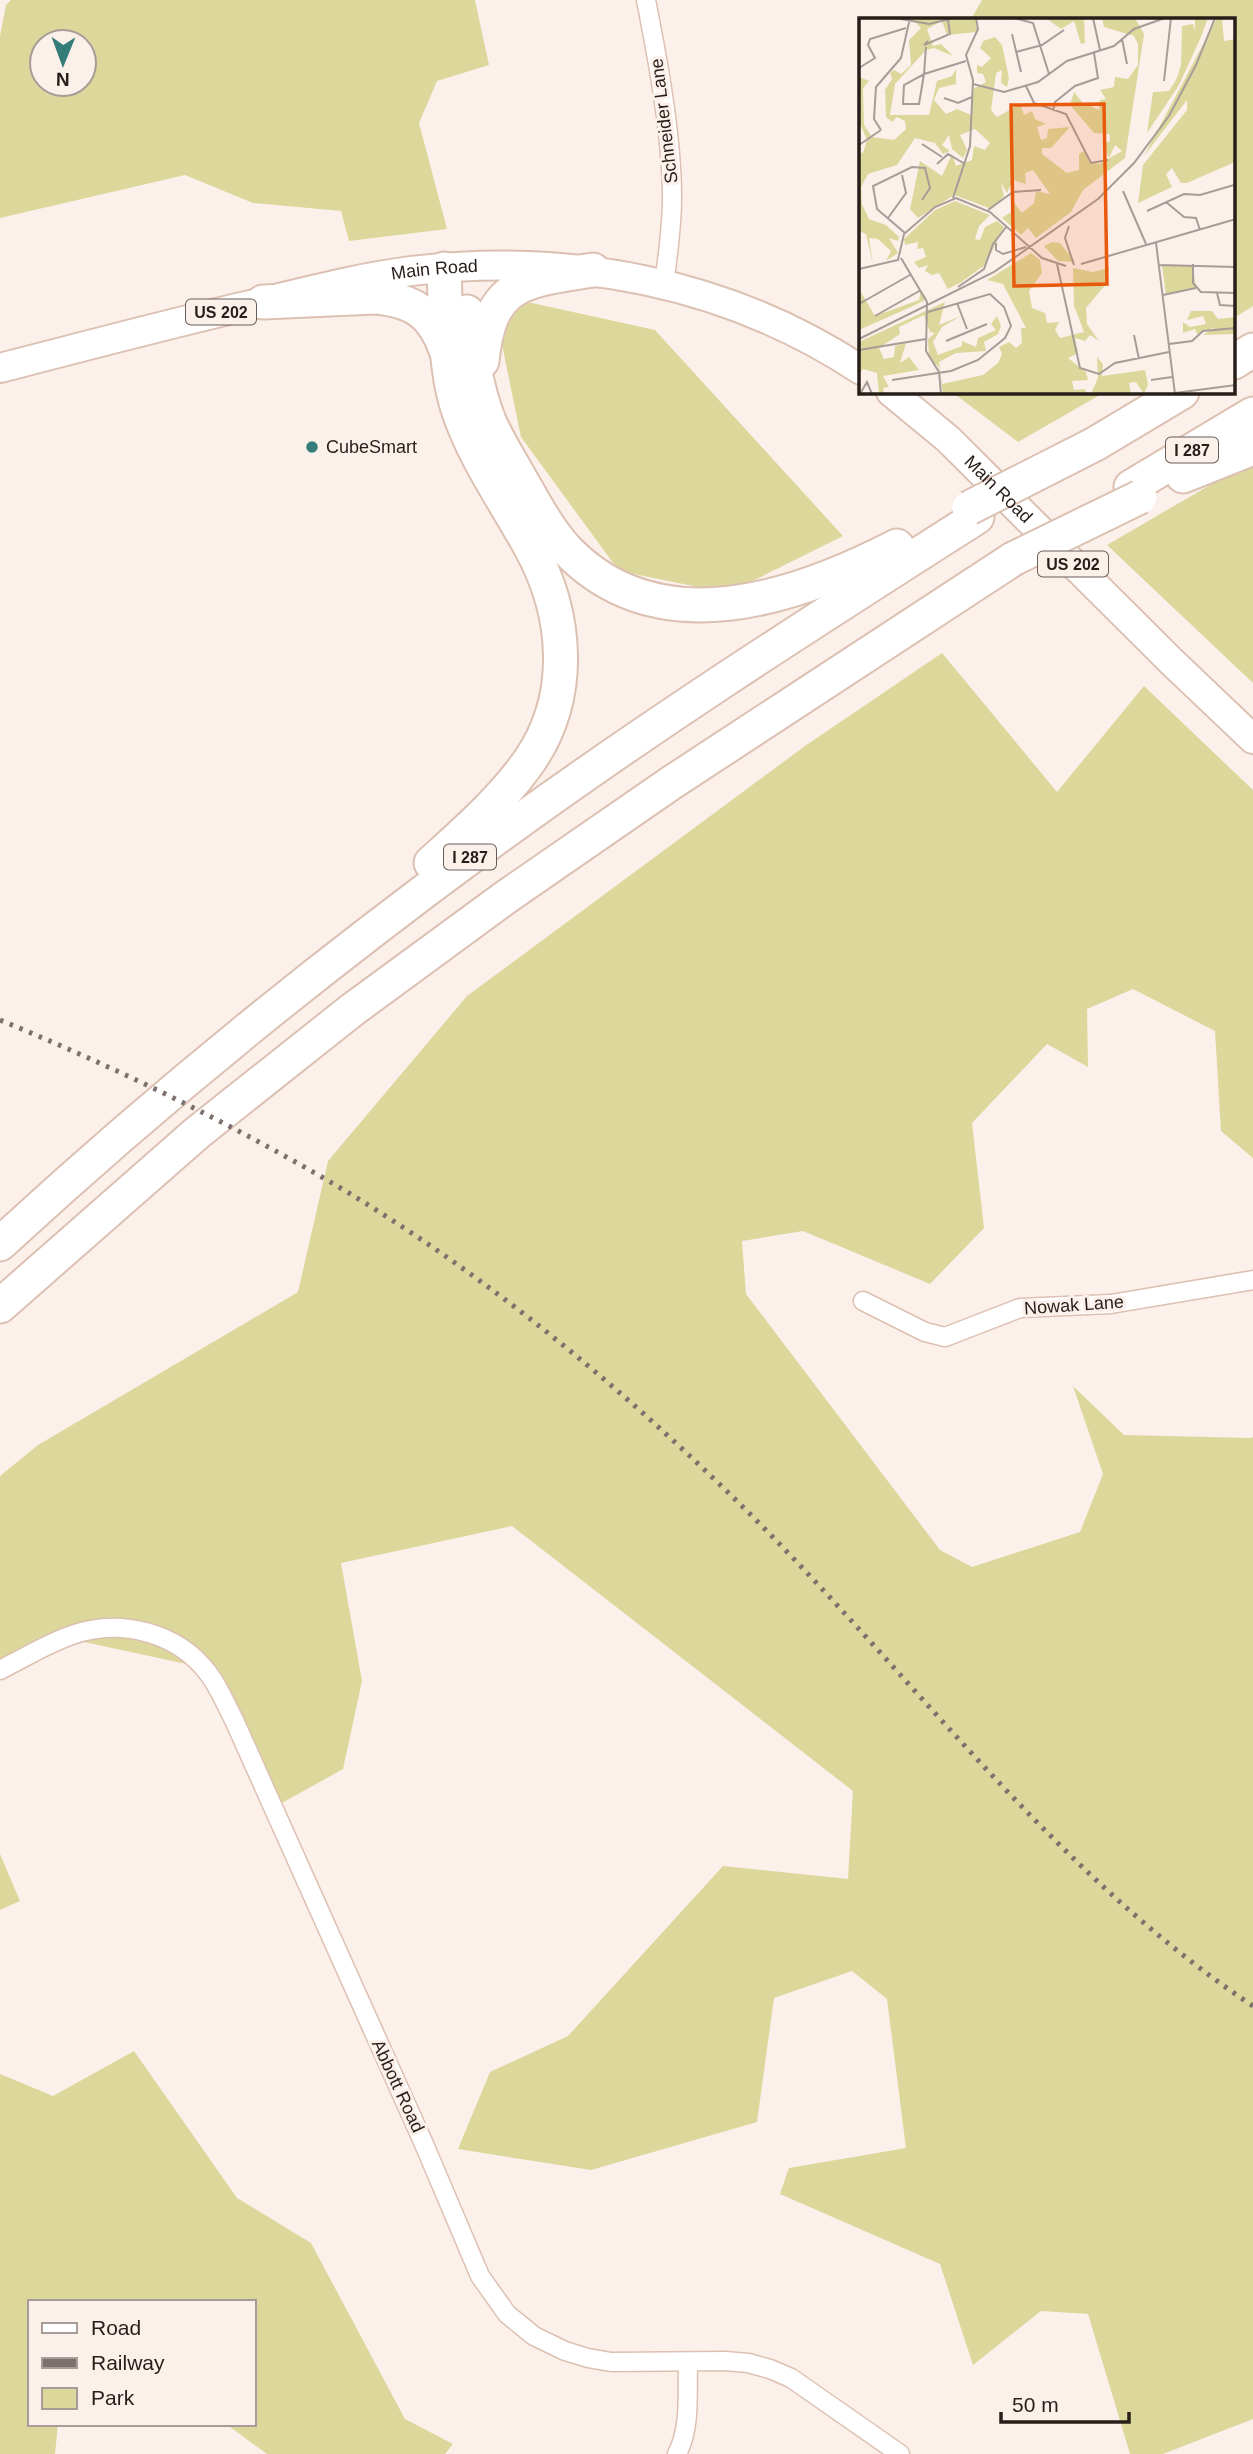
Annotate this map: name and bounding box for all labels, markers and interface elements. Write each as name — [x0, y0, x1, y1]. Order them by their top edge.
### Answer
inset map — [859, 18, 1236, 394]
north arrow — [28, 28, 98, 98]
street label: Schneider Lane — [646, 57, 682, 185]
text: N — [56, 69, 70, 90]
street label: Main Road — [390, 256, 478, 284]
road number: US 202 — [186, 300, 256, 324]
place label: CubeSmart — [326, 437, 417, 457]
road number: I 287 — [1166, 438, 1218, 463]
marker: CubeSmart — [304, 439, 320, 455]
street label: Main Road — [960, 451, 1036, 527]
road number: US 202 — [1038, 552, 1108, 576]
road number: I 287 — [444, 844, 496, 870]
street label: Nowak Lane — [1023, 1292, 1125, 1318]
street label: Abbott Road — [368, 2036, 428, 2136]
legend — [28, 2300, 256, 2426]
text: Road — [91, 2316, 141, 2339]
text: Railway — [91, 2351, 165, 2374]
scale bar — [1001, 2380, 1129, 2424]
text: Park — [91, 2386, 135, 2409]
text: 50 m — [1012, 2393, 1059, 2416]

